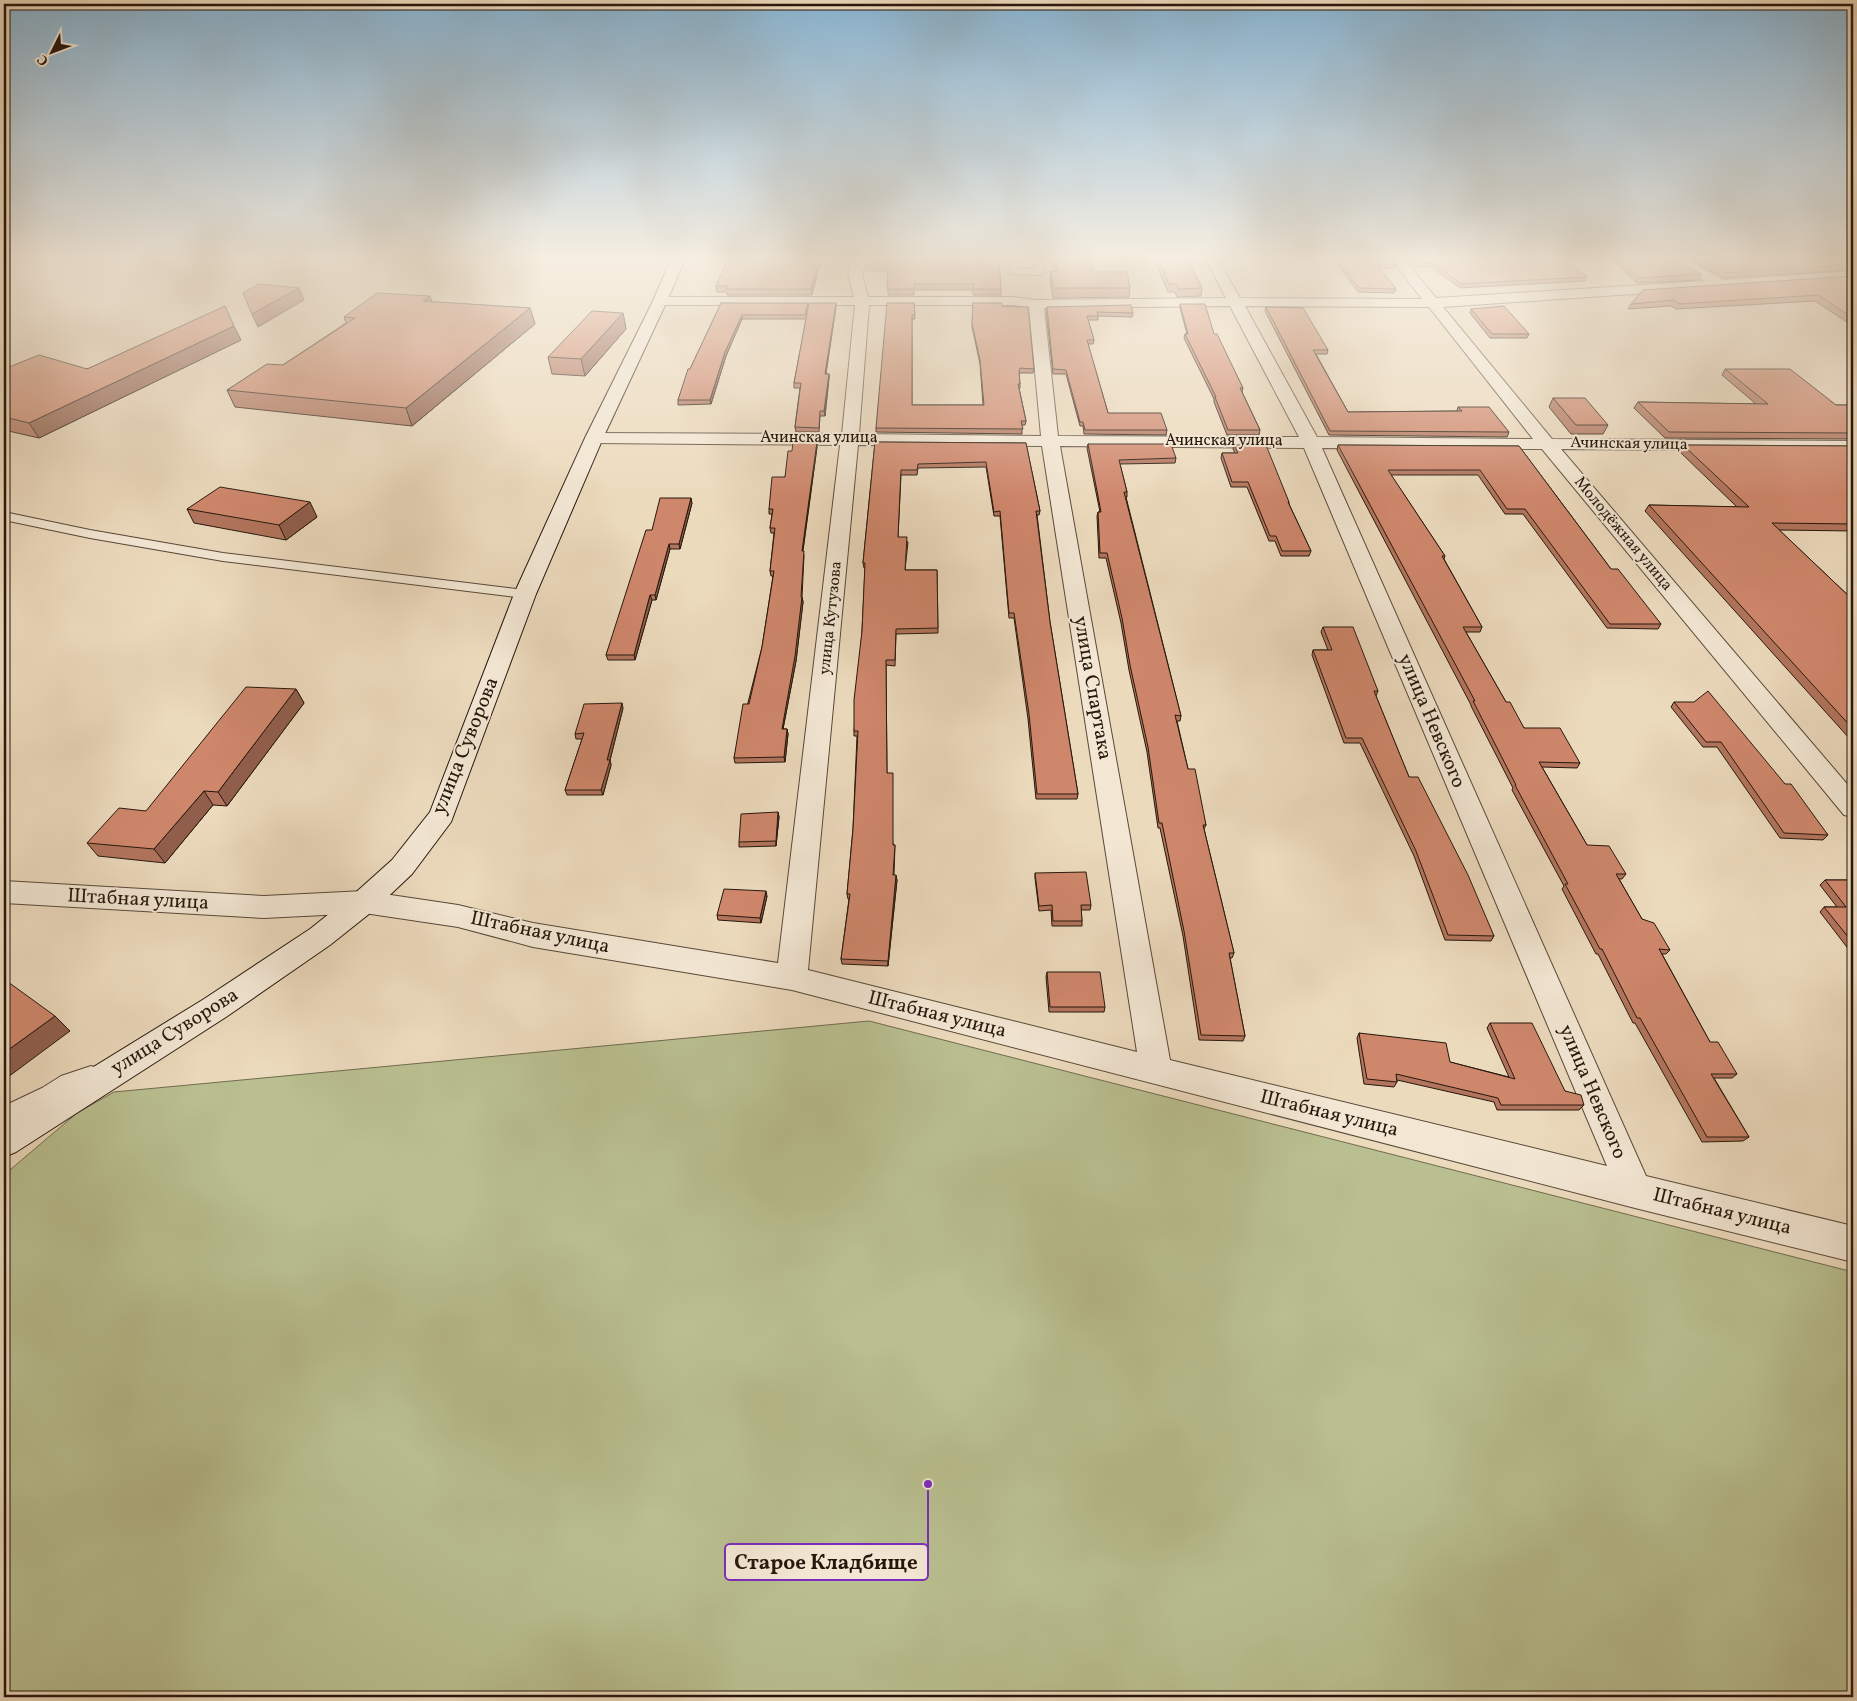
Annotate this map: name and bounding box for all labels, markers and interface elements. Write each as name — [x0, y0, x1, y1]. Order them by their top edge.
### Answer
north arrow — [28, 28, 78, 78]
text: С — [33, 50, 54, 69]
street label: Ачинская улица — [760, 427, 878, 449]
street label: Ачинская улица — [1165, 430, 1283, 452]
street label: Ачинская улица — [1570, 432, 1688, 456]
street label: Молодёжная улица — [1569, 472, 1677, 596]
street label: улица Кутузова — [814, 560, 848, 676]
street label: улица Спартака — [1066, 614, 1118, 762]
street label: улица Невского — [1390, 649, 1472, 793]
street label: улица Суворова — [426, 673, 506, 819]
street label: Штабная улица — [66, 882, 210, 918]
street label: Штабная улица — [468, 905, 612, 961]
street label: улица Суворова — [106, 981, 244, 1082]
street label: Штабная улица — [865, 984, 1009, 1046]
street label: улица Невского — [1551, 1020, 1633, 1164]
street label: Штабная улица — [1257, 1083, 1401, 1145]
street label: Штабная улица — [1650, 1181, 1794, 1243]
callout: Старое Кладбище — [725, 1544, 928, 1580]
text: Старое Кладбище — [734, 1549, 918, 1578]

